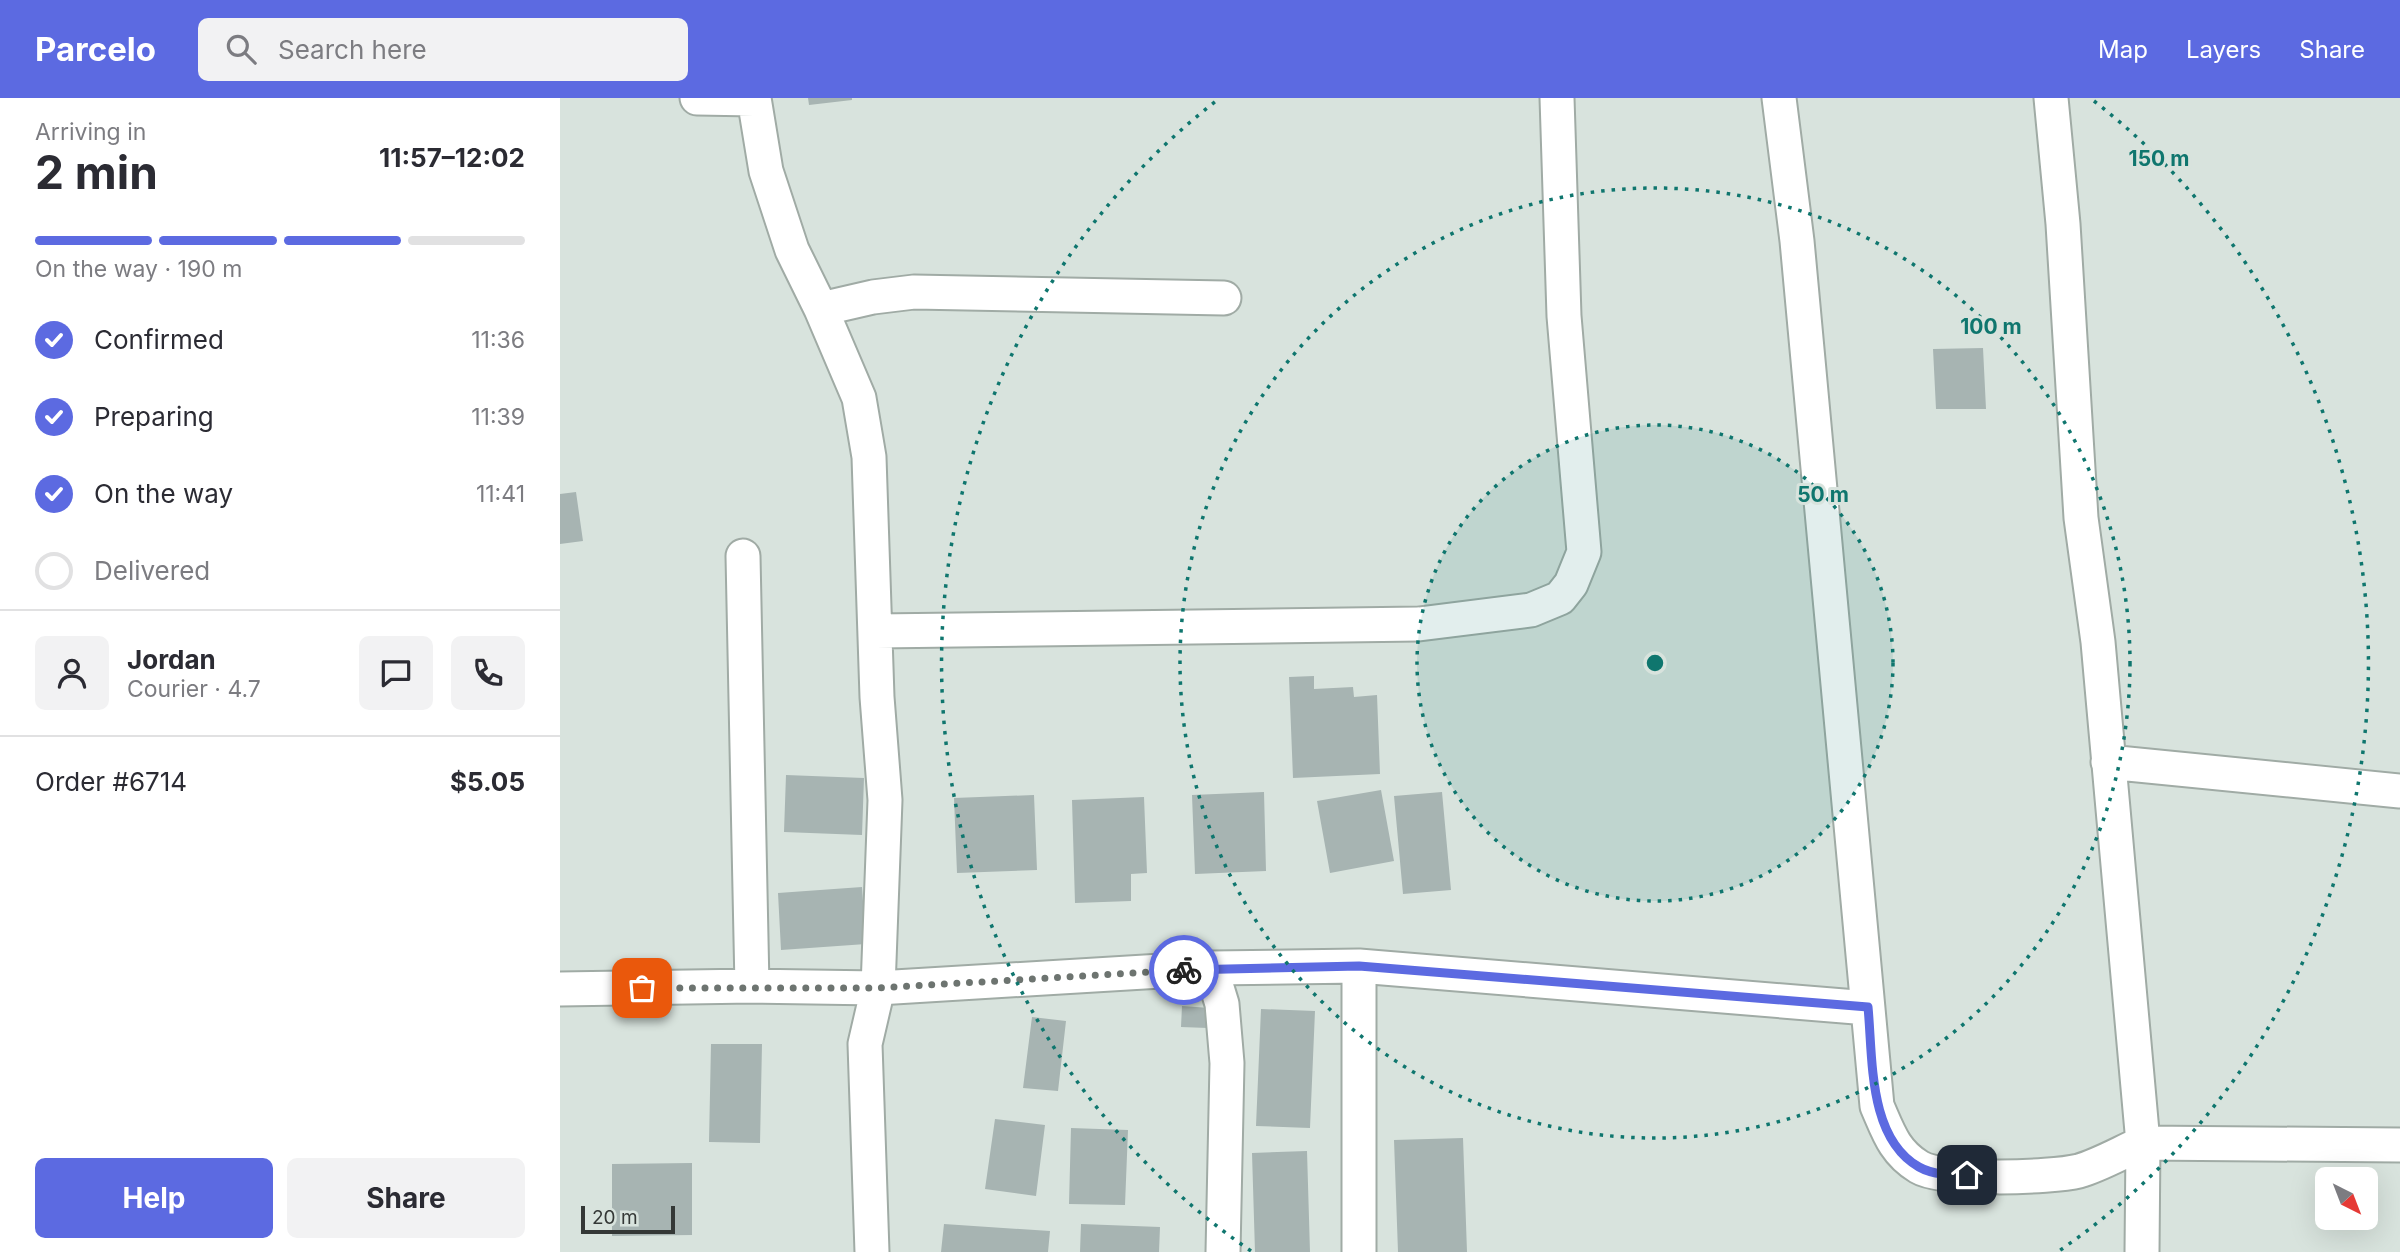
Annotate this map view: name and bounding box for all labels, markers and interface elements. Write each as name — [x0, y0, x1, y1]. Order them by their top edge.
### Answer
search box — [198, 18, 688, 81]
text: Parcelo — [35, 29, 156, 69]
icon: search — [222, 30, 260, 68]
text: Search here — [278, 34, 427, 65]
text: Map — [2098, 35, 2148, 64]
text: Layers — [2186, 35, 2261, 64]
text: Share — [2299, 35, 2365, 64]
text: Arriving in — [35, 118, 146, 146]
text: 11:57–12:02 — [379, 142, 525, 173]
text: 2 min — [35, 144, 158, 200]
text: 150 m — [2129, 146, 2189, 171]
text: On the way · 190 m — [35, 255, 242, 283]
text: 100 m — [1960, 314, 2022, 339]
icon: check — [35, 321, 73, 359]
text: Confirmed — [94, 324, 224, 355]
text: 11:36 — [471, 326, 525, 354]
icon: check — [35, 398, 73, 436]
text: Preparing — [94, 401, 214, 432]
text: 11:39 — [471, 403, 525, 431]
icon: check — [35, 475, 73, 513]
text: On the way — [94, 478, 233, 509]
text: 11:41 — [476, 480, 525, 508]
text: 50 m — [1797, 482, 1849, 507]
text: Delivered — [94, 555, 210, 586]
button: person — [35, 636, 109, 710]
button: chat — [359, 636, 433, 710]
button: phone — [451, 636, 525, 710]
text: Jordan — [127, 644, 216, 675]
centre of rings — [1643, 651, 1667, 675]
text: Courier · 4.7 — [127, 675, 261, 703]
text: Order #6714 — [35, 766, 187, 797]
text: $5.05 — [450, 766, 525, 797]
courier — [1149, 935, 1219, 1005]
icon: bike — [1165, 951, 1203, 989]
pin — [612, 958, 672, 1018]
icon: bag — [623, 969, 661, 1007]
pin — [1937, 1145, 1997, 1205]
icon: home — [1948, 1156, 1986, 1194]
button: Help — [35, 1158, 273, 1238]
button: Share — [287, 1158, 525, 1238]
north arrow — [2315, 1167, 2378, 1230]
map controls — [2315, 1167, 2378, 1230]
scale bar — [581, 1203, 676, 1235]
text: 20 m — [592, 1206, 638, 1229]

